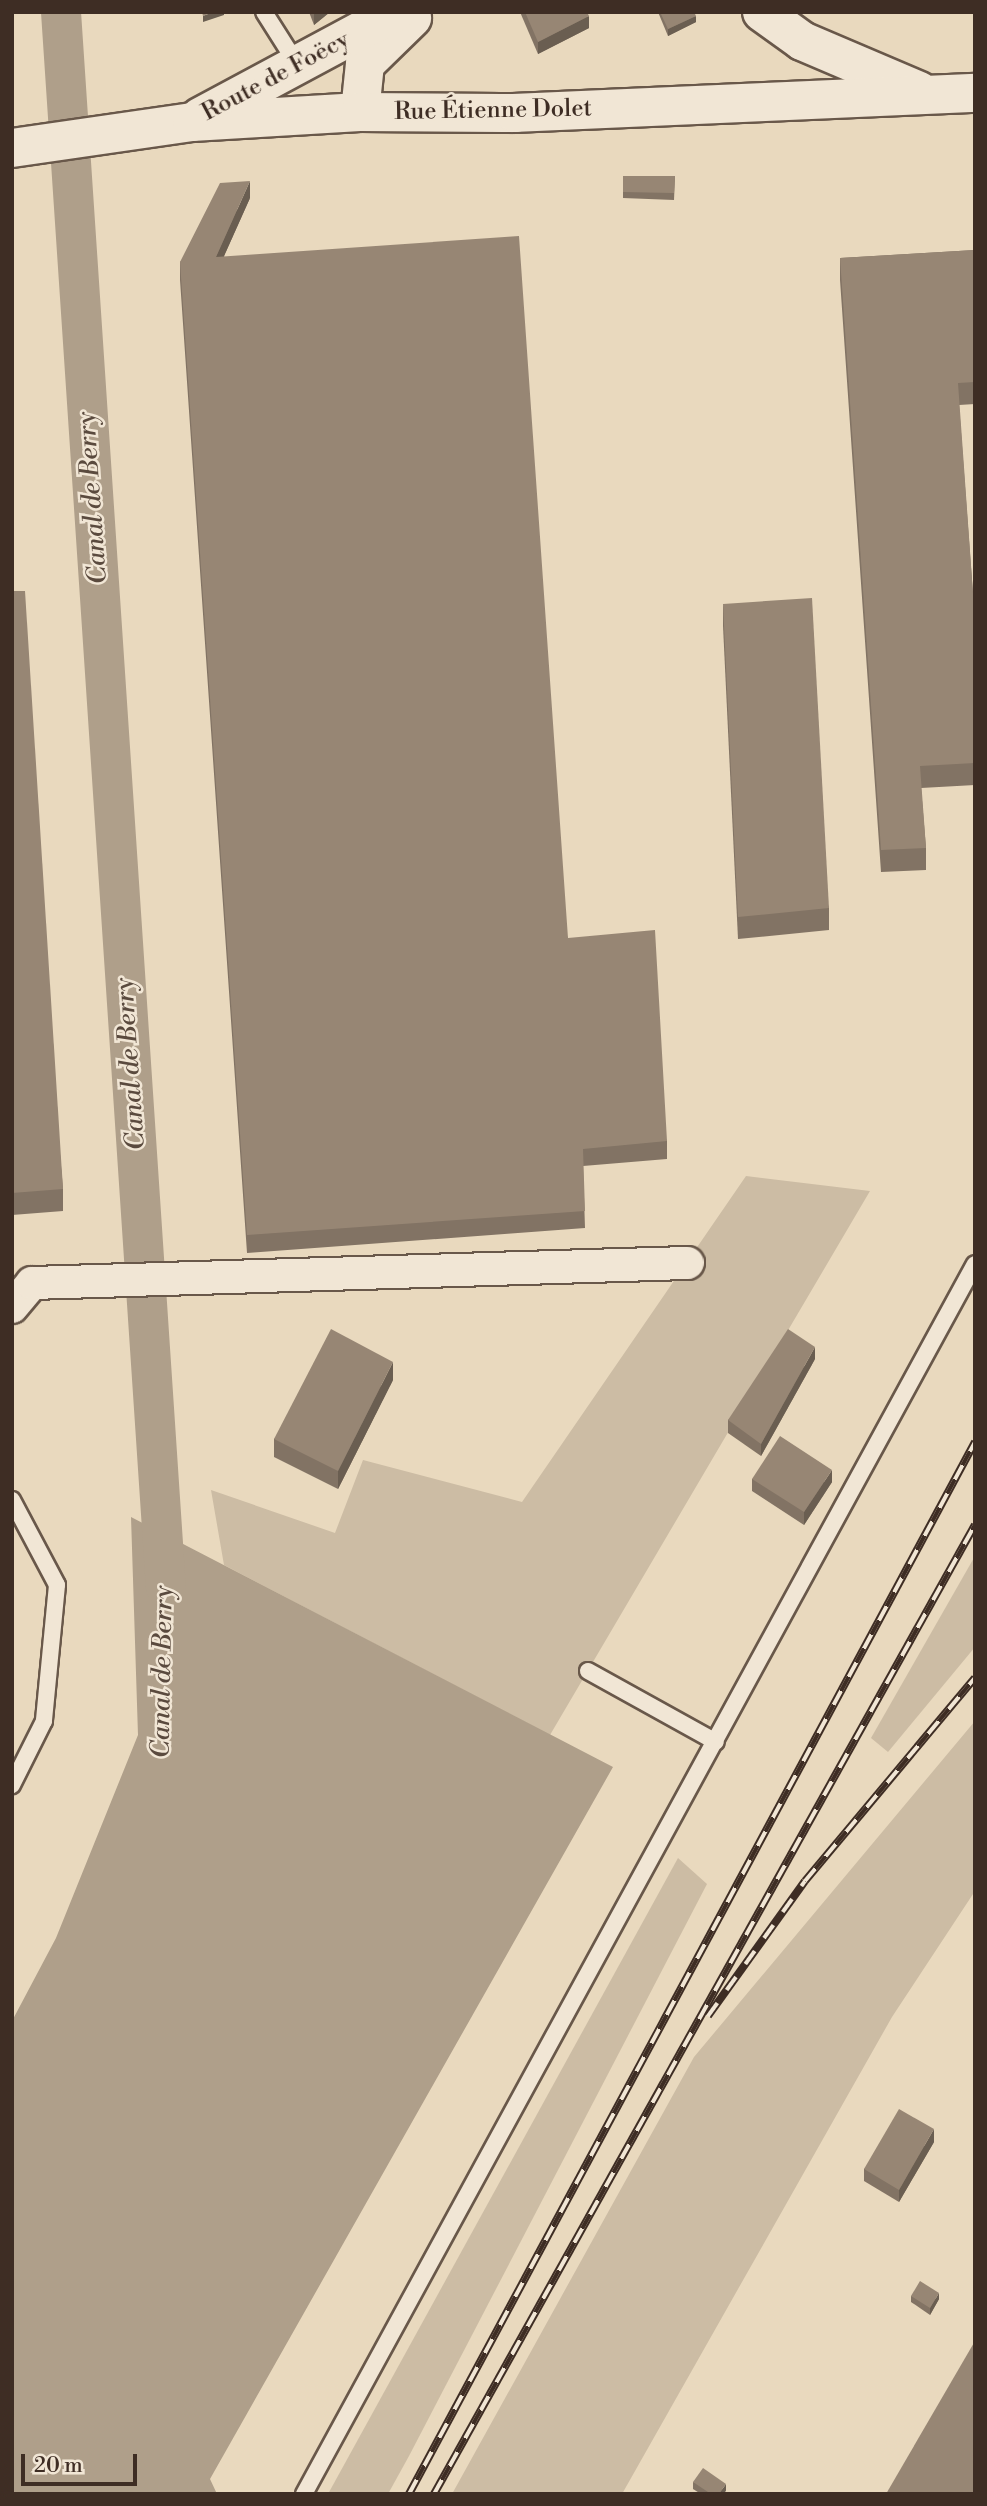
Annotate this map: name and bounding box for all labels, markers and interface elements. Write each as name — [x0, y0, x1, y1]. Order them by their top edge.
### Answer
street label: Route de Foëcy — [197, 26, 355, 128]
street label: Rue Étienne Dolet — [394, 95, 592, 127]
water label: Canal de Berry — [71, 411, 115, 585]
water label: Canal de Berry — [109, 977, 153, 1151]
water label: Canal de Berry — [146, 1585, 180, 1759]
scale bar — [24, 2440, 140, 2484]
text: 20 m — [34, 2453, 83, 2479]

